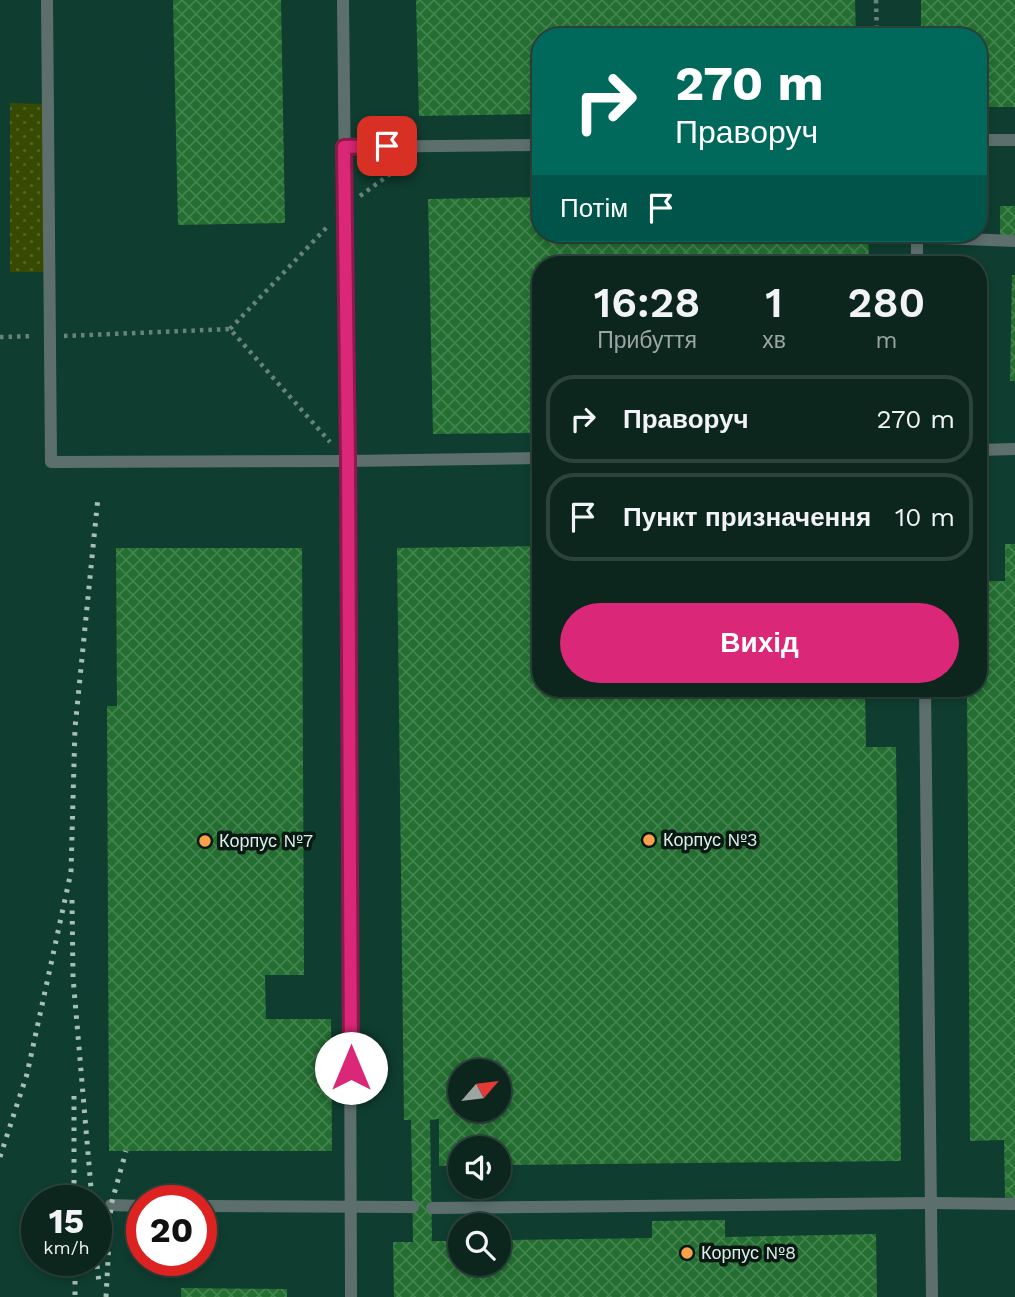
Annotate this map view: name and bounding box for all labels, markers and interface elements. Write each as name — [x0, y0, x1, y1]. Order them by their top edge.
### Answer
text: 270 m — [675, 54, 824, 112]
icon: right — [560, 56, 651, 147]
text: Праворуч — [675, 113, 818, 151]
pin — [357, 116, 417, 176]
icon: arrive — [368, 127, 406, 165]
icon: arrive — [642, 189, 680, 227]
text: Потім — [560, 193, 628, 223]
text: 16:28 — [594, 278, 701, 327]
text: 1 — [765, 278, 783, 327]
text: 280 — [848, 278, 925, 327]
text: Прибуття — [597, 327, 697, 354]
text: хв — [762, 327, 786, 354]
text: m — [875, 327, 897, 354]
icon: right — [564, 400, 602, 438]
text: Праворуч — [623, 404, 749, 434]
text: 270 m — [876, 404, 955, 434]
icon: arrive — [564, 498, 602, 536]
text: Пункт призначення — [623, 502, 871, 532]
text: 10 m — [895, 502, 955, 532]
button: Вихід — [560, 603, 959, 683]
place label: Корпус №3 — [663, 829, 757, 850]
place label: Корпус №7 — [219, 830, 313, 851]
marker: Корпус №3 — [641, 832, 657, 848]
marker: Корпус №7 — [197, 833, 213, 849]
position arrow — [314, 1031, 388, 1105]
north arrow — [448, 1059, 511, 1122]
map controls — [448, 1059, 511, 1276]
button: sound — [448, 1136, 511, 1199]
speed limit sign: 20 — [126, 1185, 217, 1276]
text: 15 — [49, 1200, 84, 1242]
button: search — [448, 1213, 511, 1276]
text: km/h — [43, 1237, 90, 1258]
place label: Корпус №8 — [701, 1242, 796, 1263]
marker: Корпус №8 — [679, 1245, 695, 1261]

